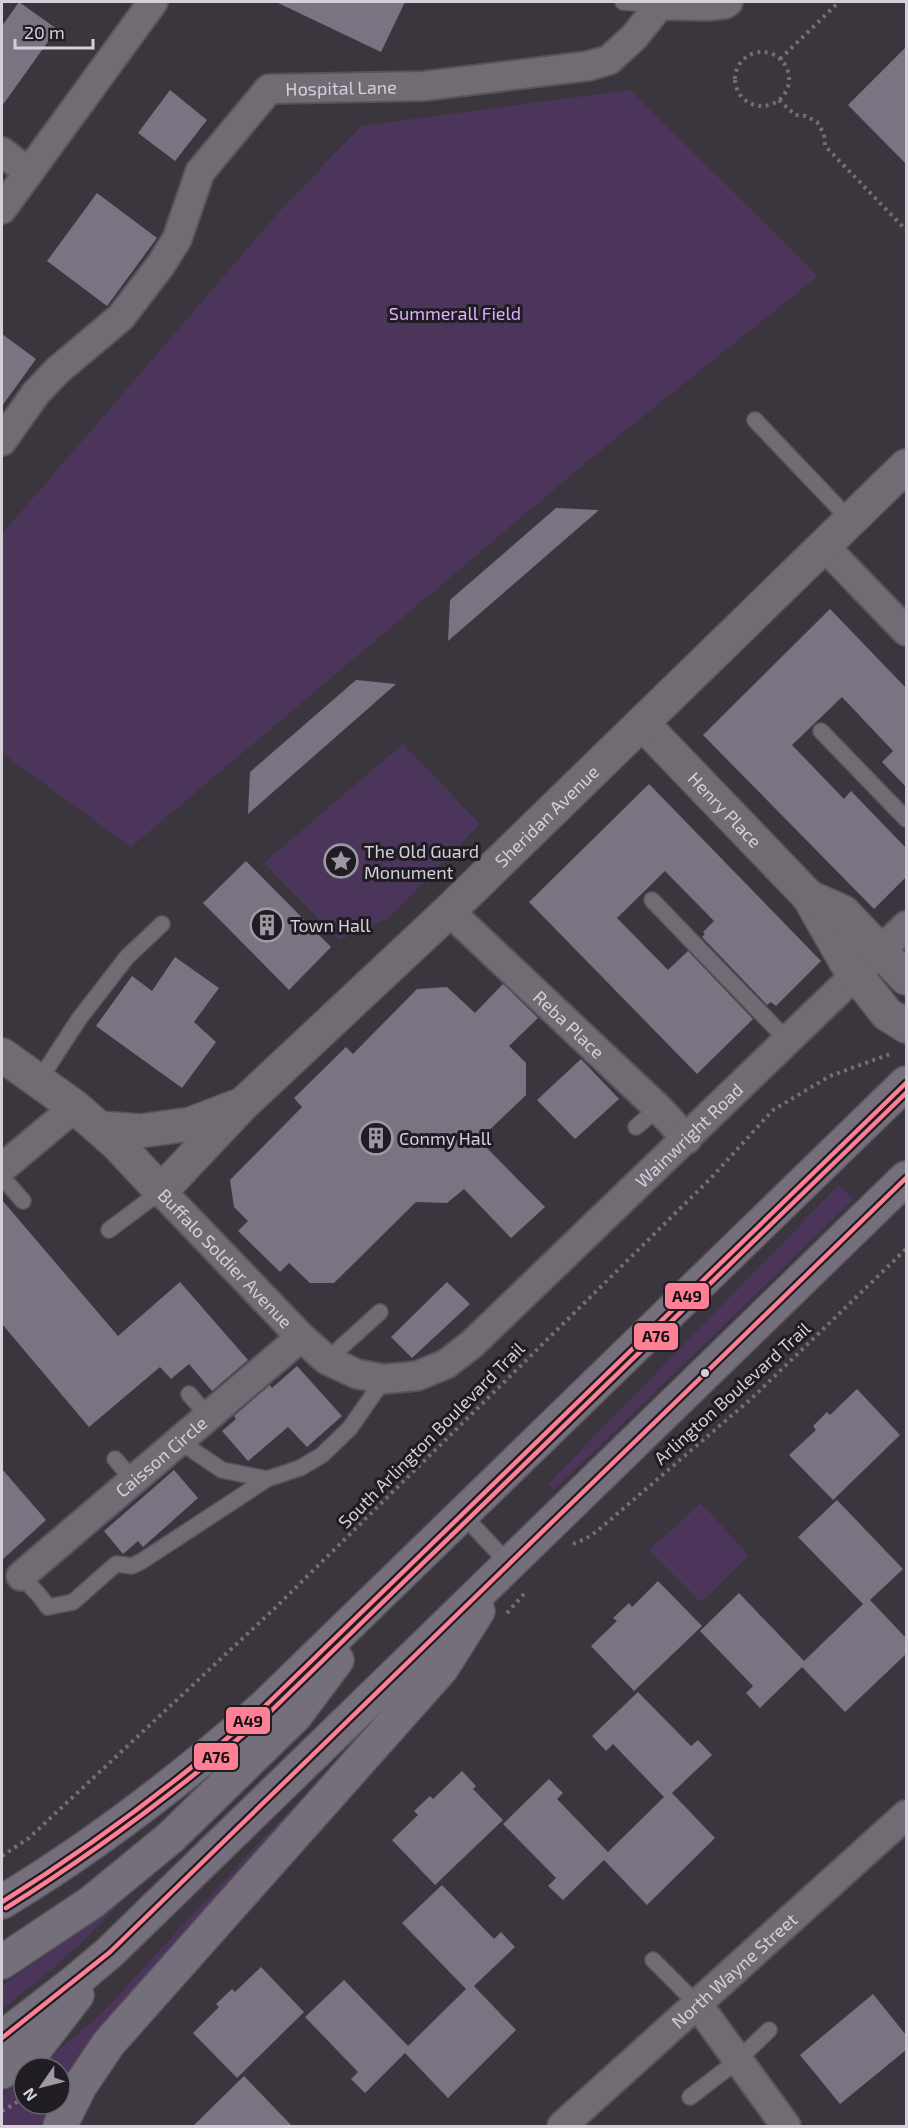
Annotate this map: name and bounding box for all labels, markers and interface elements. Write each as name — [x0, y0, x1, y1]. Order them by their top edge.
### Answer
scale bar — [15, 12, 93, 50]
text: 20 m — [24, 21, 65, 43]
street label: Hospital Lane — [285, 76, 397, 100]
park label: Summerall Field — [389, 302, 521, 324]
street label: Sheridan Avenue — [490, 760, 603, 872]
street label: Henry Place — [684, 767, 767, 852]
place label: The Old Guard Monument — [364, 840, 479, 883]
place icon: The Old Guard Monument — [323, 843, 359, 879]
building icon: Town Hall — [249, 907, 285, 943]
place label: Town Hall — [290, 914, 371, 936]
street label: Reba Place — [529, 986, 609, 1063]
street label: Wainwright Road — [630, 1078, 747, 1192]
building icon: Conmy Hall — [358, 1120, 394, 1156]
place label: Conmy Hall — [399, 1127, 492, 1149]
street label: Buffalo Soldier Avenue — [154, 1184, 297, 1332]
line badge: A49 — [664, 1282, 710, 1310]
text: A49 — [672, 1286, 702, 1305]
street label: Arlington Boulevard Trail — [649, 1317, 815, 1469]
line badge: A76 — [633, 1322, 679, 1351]
text: A76 — [642, 1326, 670, 1345]
street label: South Arlington Boulevard Trail — [333, 1337, 529, 1533]
unlabelled marker — [699, 1367, 711, 1379]
street label: Caisson Circle — [111, 1411, 211, 1502]
line badge: A49 — [225, 1706, 271, 1735]
text: A49 — [233, 1711, 263, 1730]
line badge: A76 — [193, 1742, 239, 1771]
text: A76 — [202, 1747, 230, 1766]
street label: North Wayne Street — [667, 1908, 802, 2033]
north arrow — [12, 2056, 72, 2116]
text: N — [18, 2085, 40, 2105]

